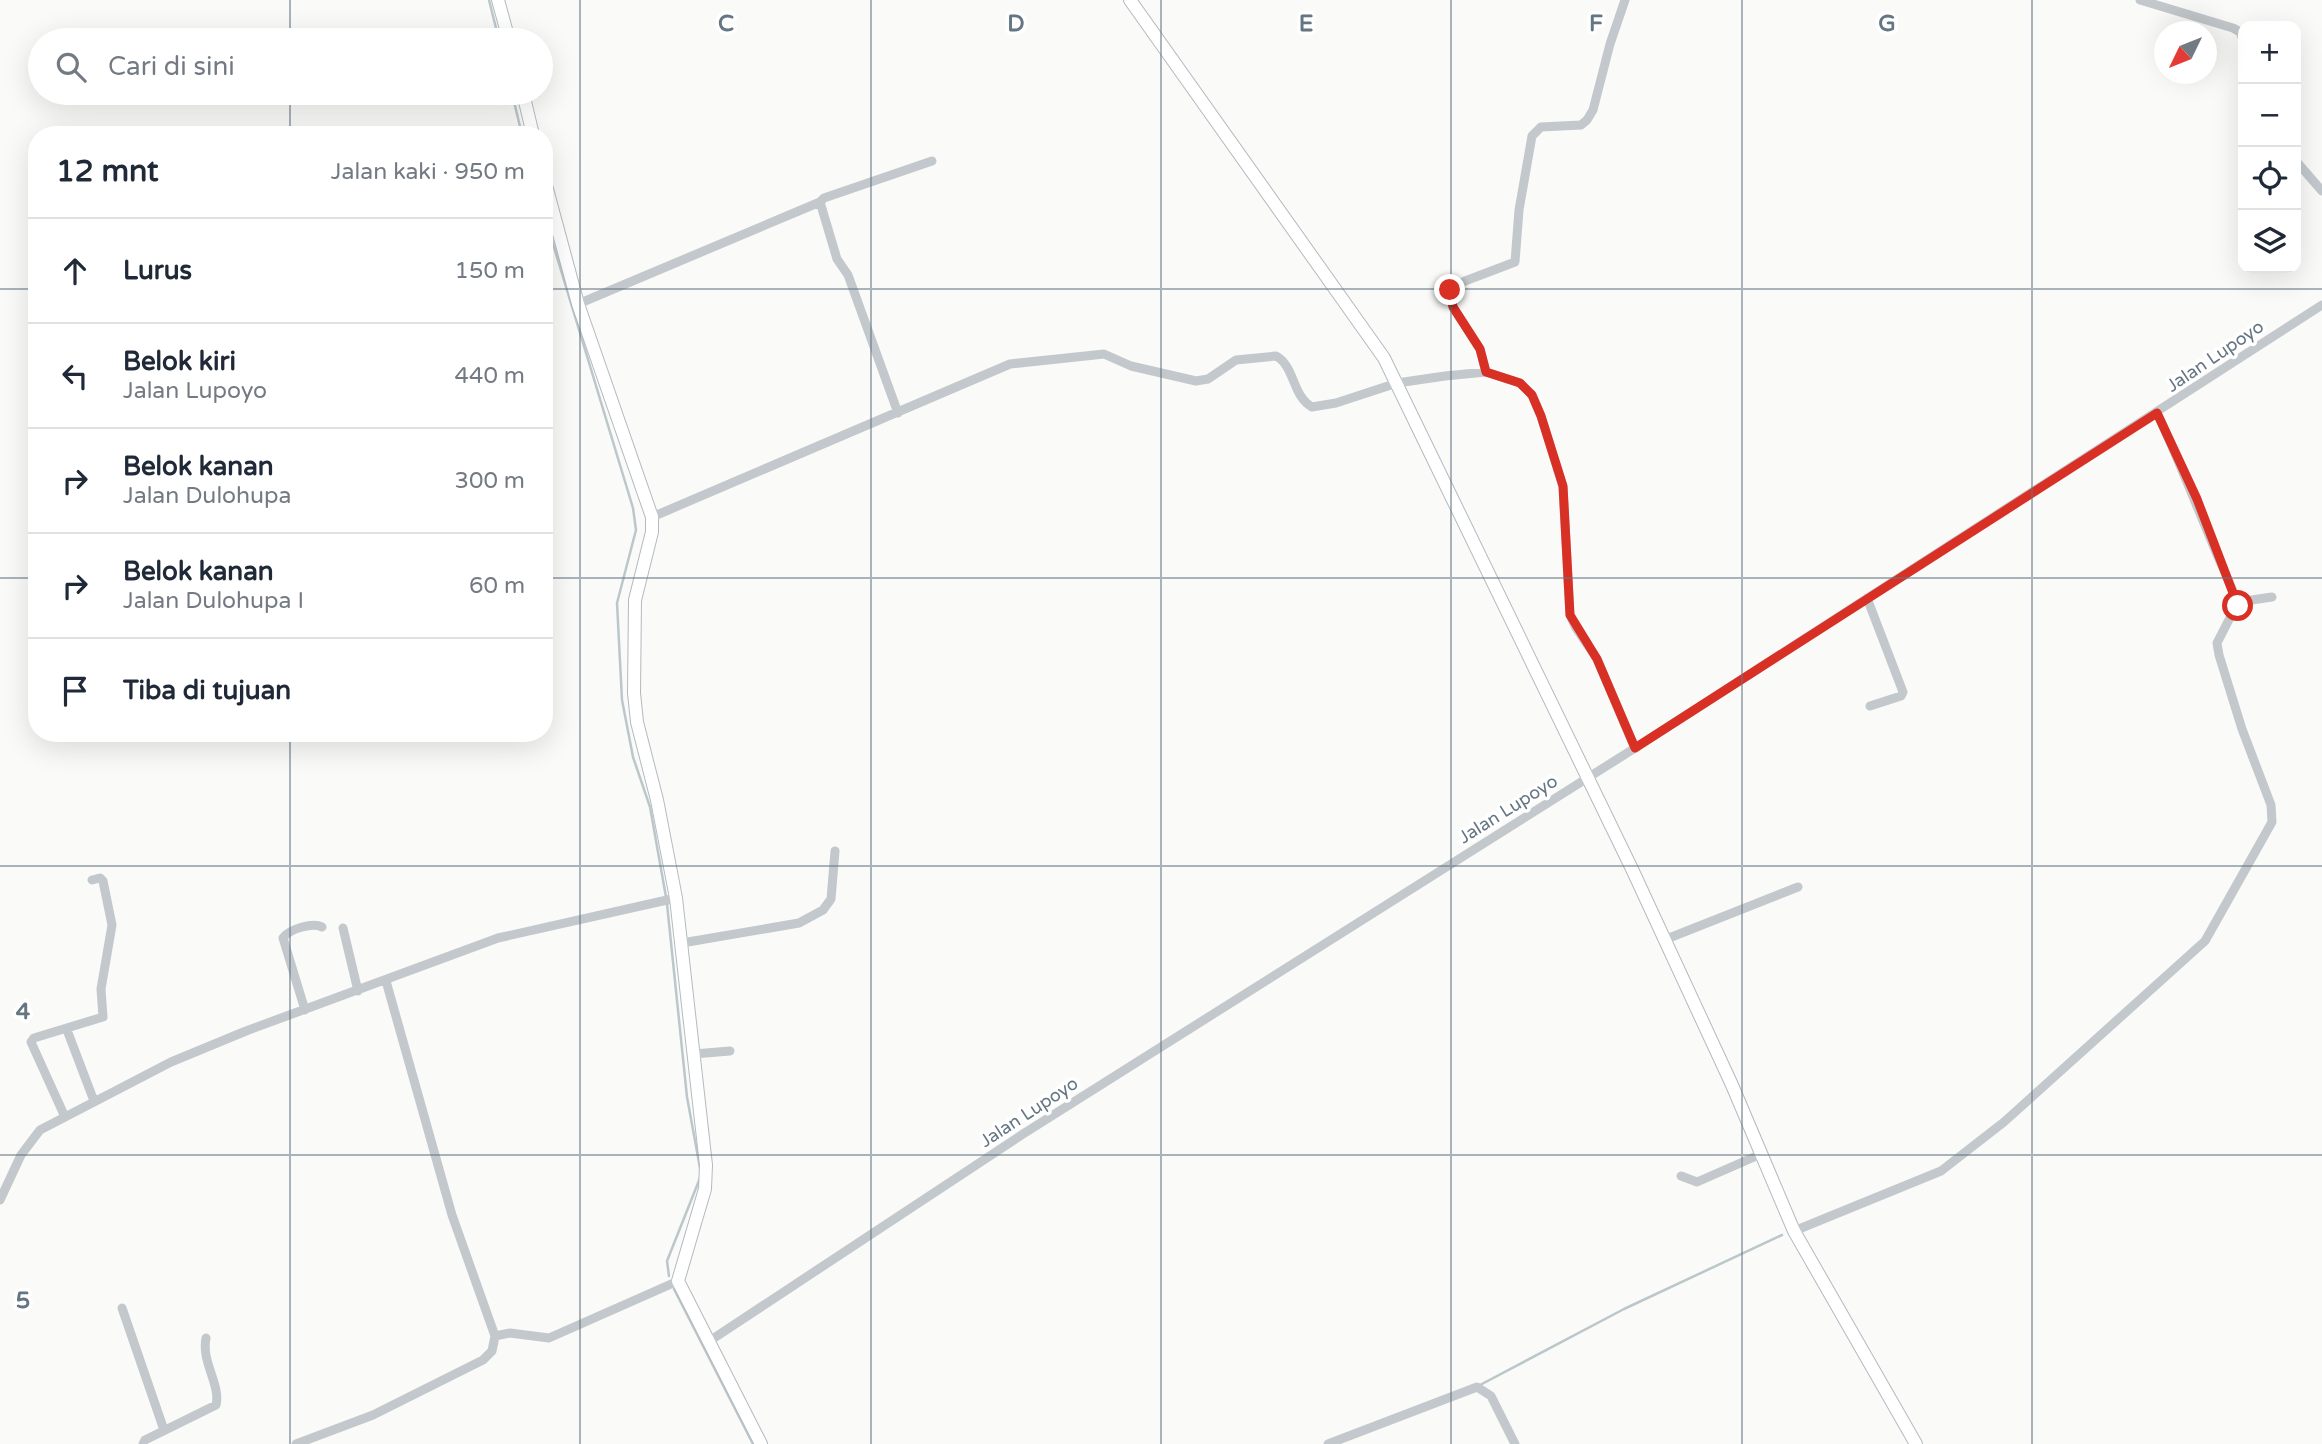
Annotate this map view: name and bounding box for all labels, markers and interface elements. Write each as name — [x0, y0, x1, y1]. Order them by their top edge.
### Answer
text: C — [718, 10, 734, 38]
text: D — [1007, 10, 1025, 38]
text: E — [1299, 10, 1313, 38]
text: F — [1589, 10, 1603, 38]
text: G — [1878, 10, 1896, 38]
north arrow — [2154, 21, 2217, 84]
map controls — [2238, 21, 2301, 273]
button: + — [2238, 21, 2301, 84]
search box — [28, 28, 553, 105]
icon: search — [52, 48, 90, 86]
text: Cari di sini — [108, 51, 235, 82]
button: − — [2238, 84, 2301, 147]
button: locate — [2238, 147, 2301, 210]
text: 12 mnt — [56, 153, 158, 190]
text: Jalan kaki · 950 m — [331, 158, 525, 186]
button: layers — [2238, 210, 2301, 273]
icon: ahead — [56, 252, 94, 290]
text: Lurus — [123, 255, 192, 286]
text: 150 m — [455, 257, 525, 285]
route end — [1434, 274, 1465, 305]
street label: Jalan Lupoyo — [2162, 315, 2268, 397]
text: Belok kiri — [123, 346, 236, 377]
icon: left — [56, 357, 94, 395]
text: 440 m — [455, 362, 525, 390]
text: Jalan Lupoyo — [123, 377, 267, 405]
text: Belok kanan — [123, 451, 274, 482]
icon: right — [56, 462, 94, 500]
text: 300 m — [455, 467, 525, 495]
text: Jalan Dulohupa — [123, 482, 291, 510]
text: Belok kanan — [123, 556, 274, 587]
icon: right — [56, 567, 94, 605]
text: 60 m — [469, 572, 525, 600]
text: Jalan Dulohupa I — [123, 587, 304, 615]
route start — [2222, 590, 2253, 621]
icon: arrive — [56, 672, 94, 710]
text: Tiba di tujuan — [123, 675, 291, 706]
street label: Jalan Lupoyo — [1454, 770, 1562, 848]
text: 4 — [16, 998, 31, 1026]
street label: Jalan Lupoyo — [976, 1072, 1082, 1152]
text: 5 — [16, 1287, 30, 1315]

